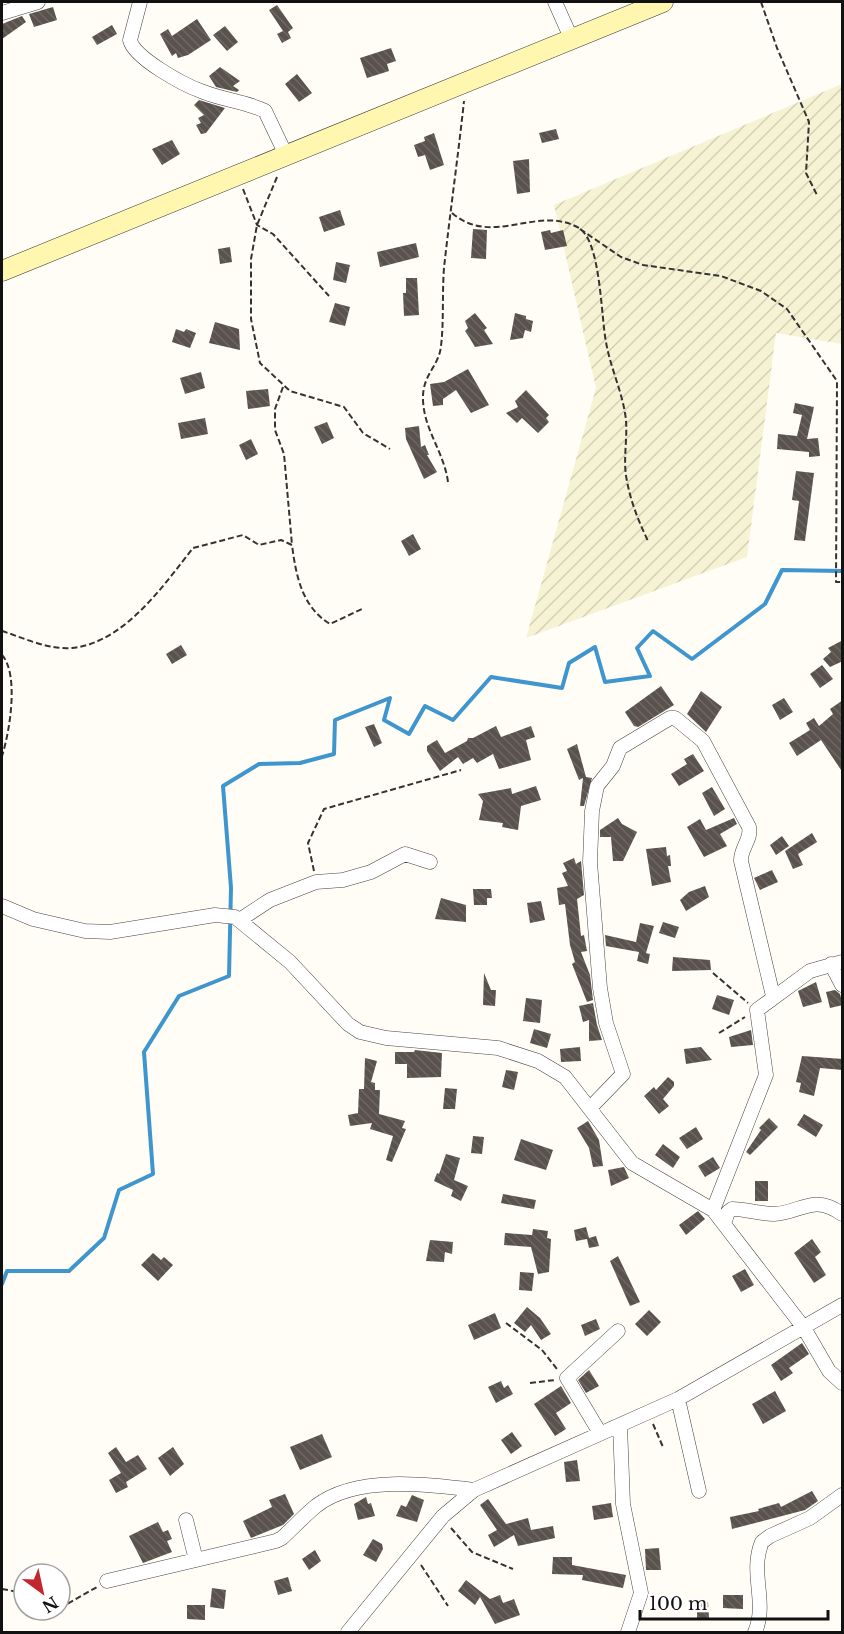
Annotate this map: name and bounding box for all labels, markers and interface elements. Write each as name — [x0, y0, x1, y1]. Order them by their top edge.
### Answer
north arrow — [12, 1562, 72, 1622]
scale bar — [640, 1583, 828, 1621]
text: N — [38, 1592, 62, 1617]
text: 100 m — [649, 1593, 707, 1615]

